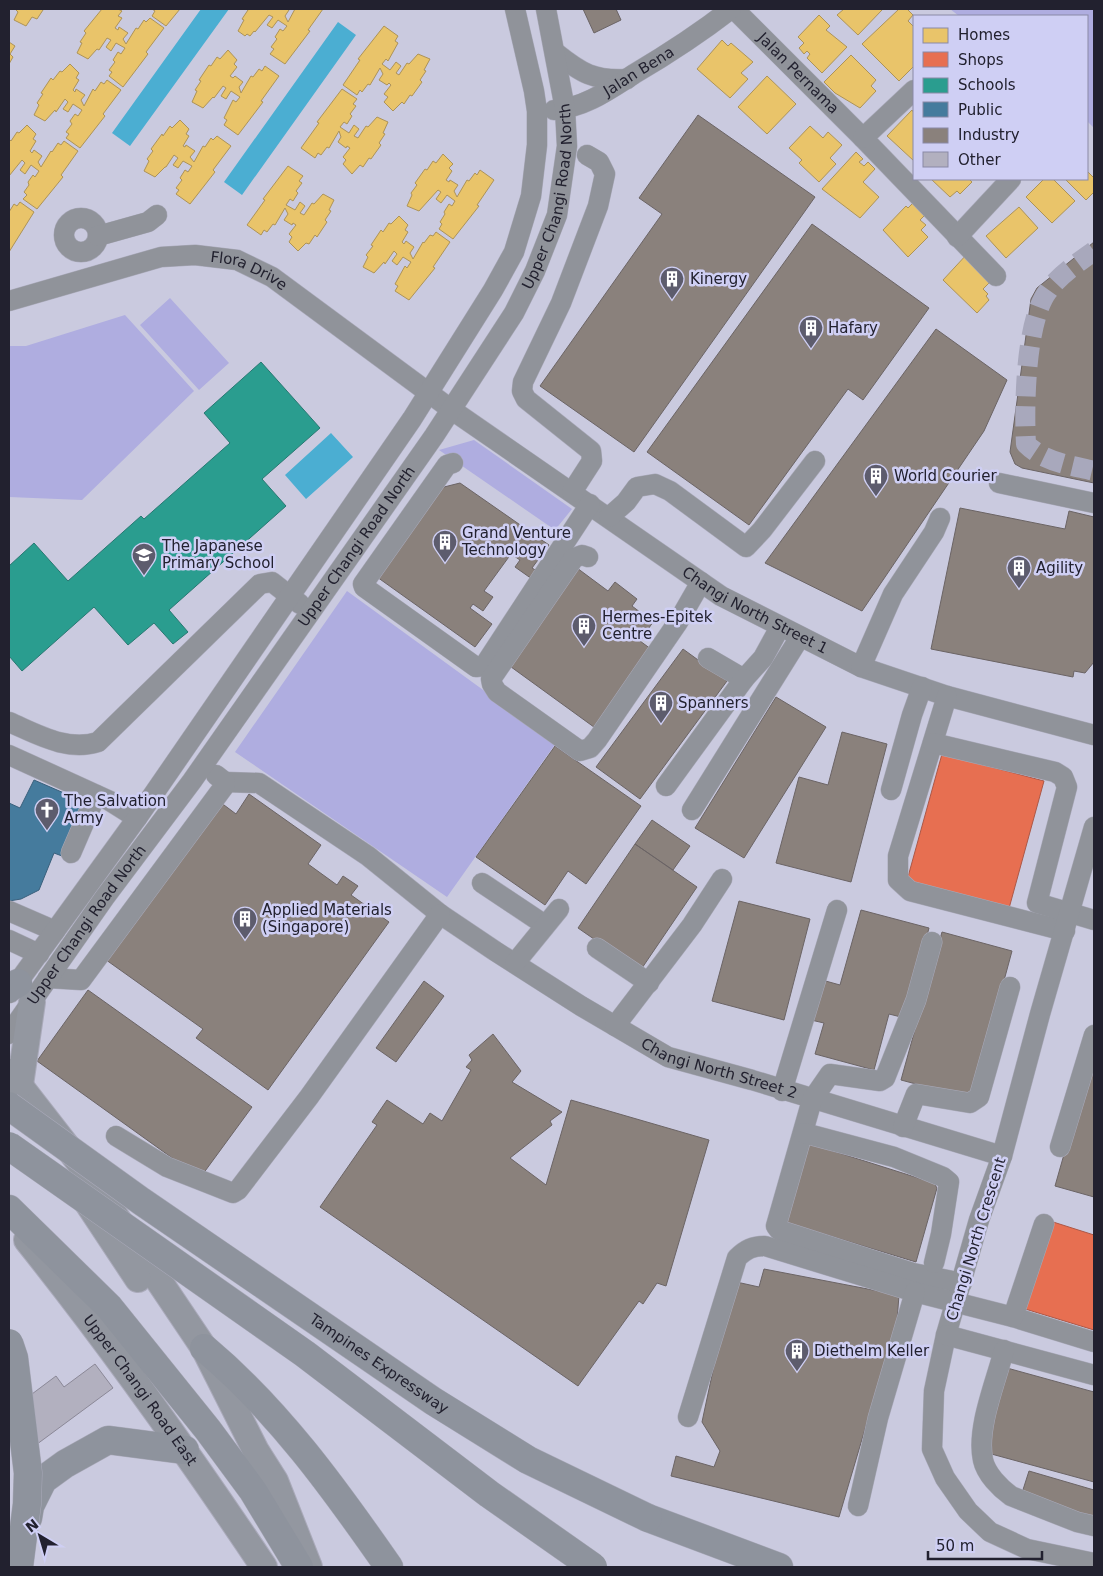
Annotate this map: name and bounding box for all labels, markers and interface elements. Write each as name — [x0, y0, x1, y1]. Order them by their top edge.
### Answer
legend — [913, 15, 1088, 180]
text: Homes — [958, 26, 1010, 44]
street label: Jalan Pernama — [753, 28, 843, 118]
street label: Jalan Bena — [599, 43, 677, 101]
text: Shops — [958, 51, 1004, 69]
text: Schools — [958, 76, 1016, 94]
text: Public — [958, 101, 1002, 119]
street label: Upper Changi Road North — [518, 102, 576, 292]
text: Industry — [958, 126, 1020, 144]
text: Other — [958, 151, 1001, 169]
street label: Flora Drive — [209, 248, 291, 294]
building icon: Kinergy — [659, 266, 685, 300]
place label: Kinergy — [690, 270, 747, 288]
building icon: Hafary — [798, 315, 824, 349]
place label: Hafary — [828, 319, 878, 337]
street label: Upper Changi Road North — [294, 463, 419, 630]
building icon: World Courier — [863, 463, 889, 497]
place label: World Courier — [894, 467, 997, 485]
place label: Grand Venture Technology — [461, 524, 571, 559]
building icon: Grand Venture Technology — [432, 529, 458, 563]
place label: The Japanese Primary School — [161, 537, 275, 572]
school or university icon: The Japanese Primary School — [131, 542, 157, 576]
building icon: Agility — [1006, 555, 1032, 589]
place label: Agility — [1036, 559, 1083, 577]
street label: Changi North Street 1 — [679, 563, 831, 658]
place label: Hermes-Epitek Centre — [602, 608, 713, 643]
building icon: Hermes-Epitek Centre — [571, 613, 597, 647]
building icon: Spanners — [648, 690, 674, 724]
place label: Spanners — [678, 694, 749, 712]
place label: The Salvation Army — [63, 792, 166, 827]
church icon: The Salvation Army — [34, 797, 60, 831]
street label: Upper Changi Road North — [23, 841, 150, 1008]
place label: Applied Materials (Singapore) — [262, 901, 392, 936]
building icon: Applied Materials (Singapore) — [232, 906, 258, 940]
street label: Changi North Street 2 — [638, 1034, 800, 1102]
street label: Changi North Crescent — [943, 1155, 1010, 1323]
street label: Tampines Expressway — [305, 1309, 452, 1418]
street label: Upper Changi Road East — [79, 1311, 201, 1469]
building icon: Diethelm Keller — [784, 1338, 810, 1372]
place label: Diethelm Keller — [814, 1342, 930, 1360]
north arrow — [15, 1511, 65, 1561]
text: N — [22, 1516, 42, 1536]
scale bar — [928, 1528, 1042, 1560]
text: 50 m — [936, 1537, 974, 1555]

